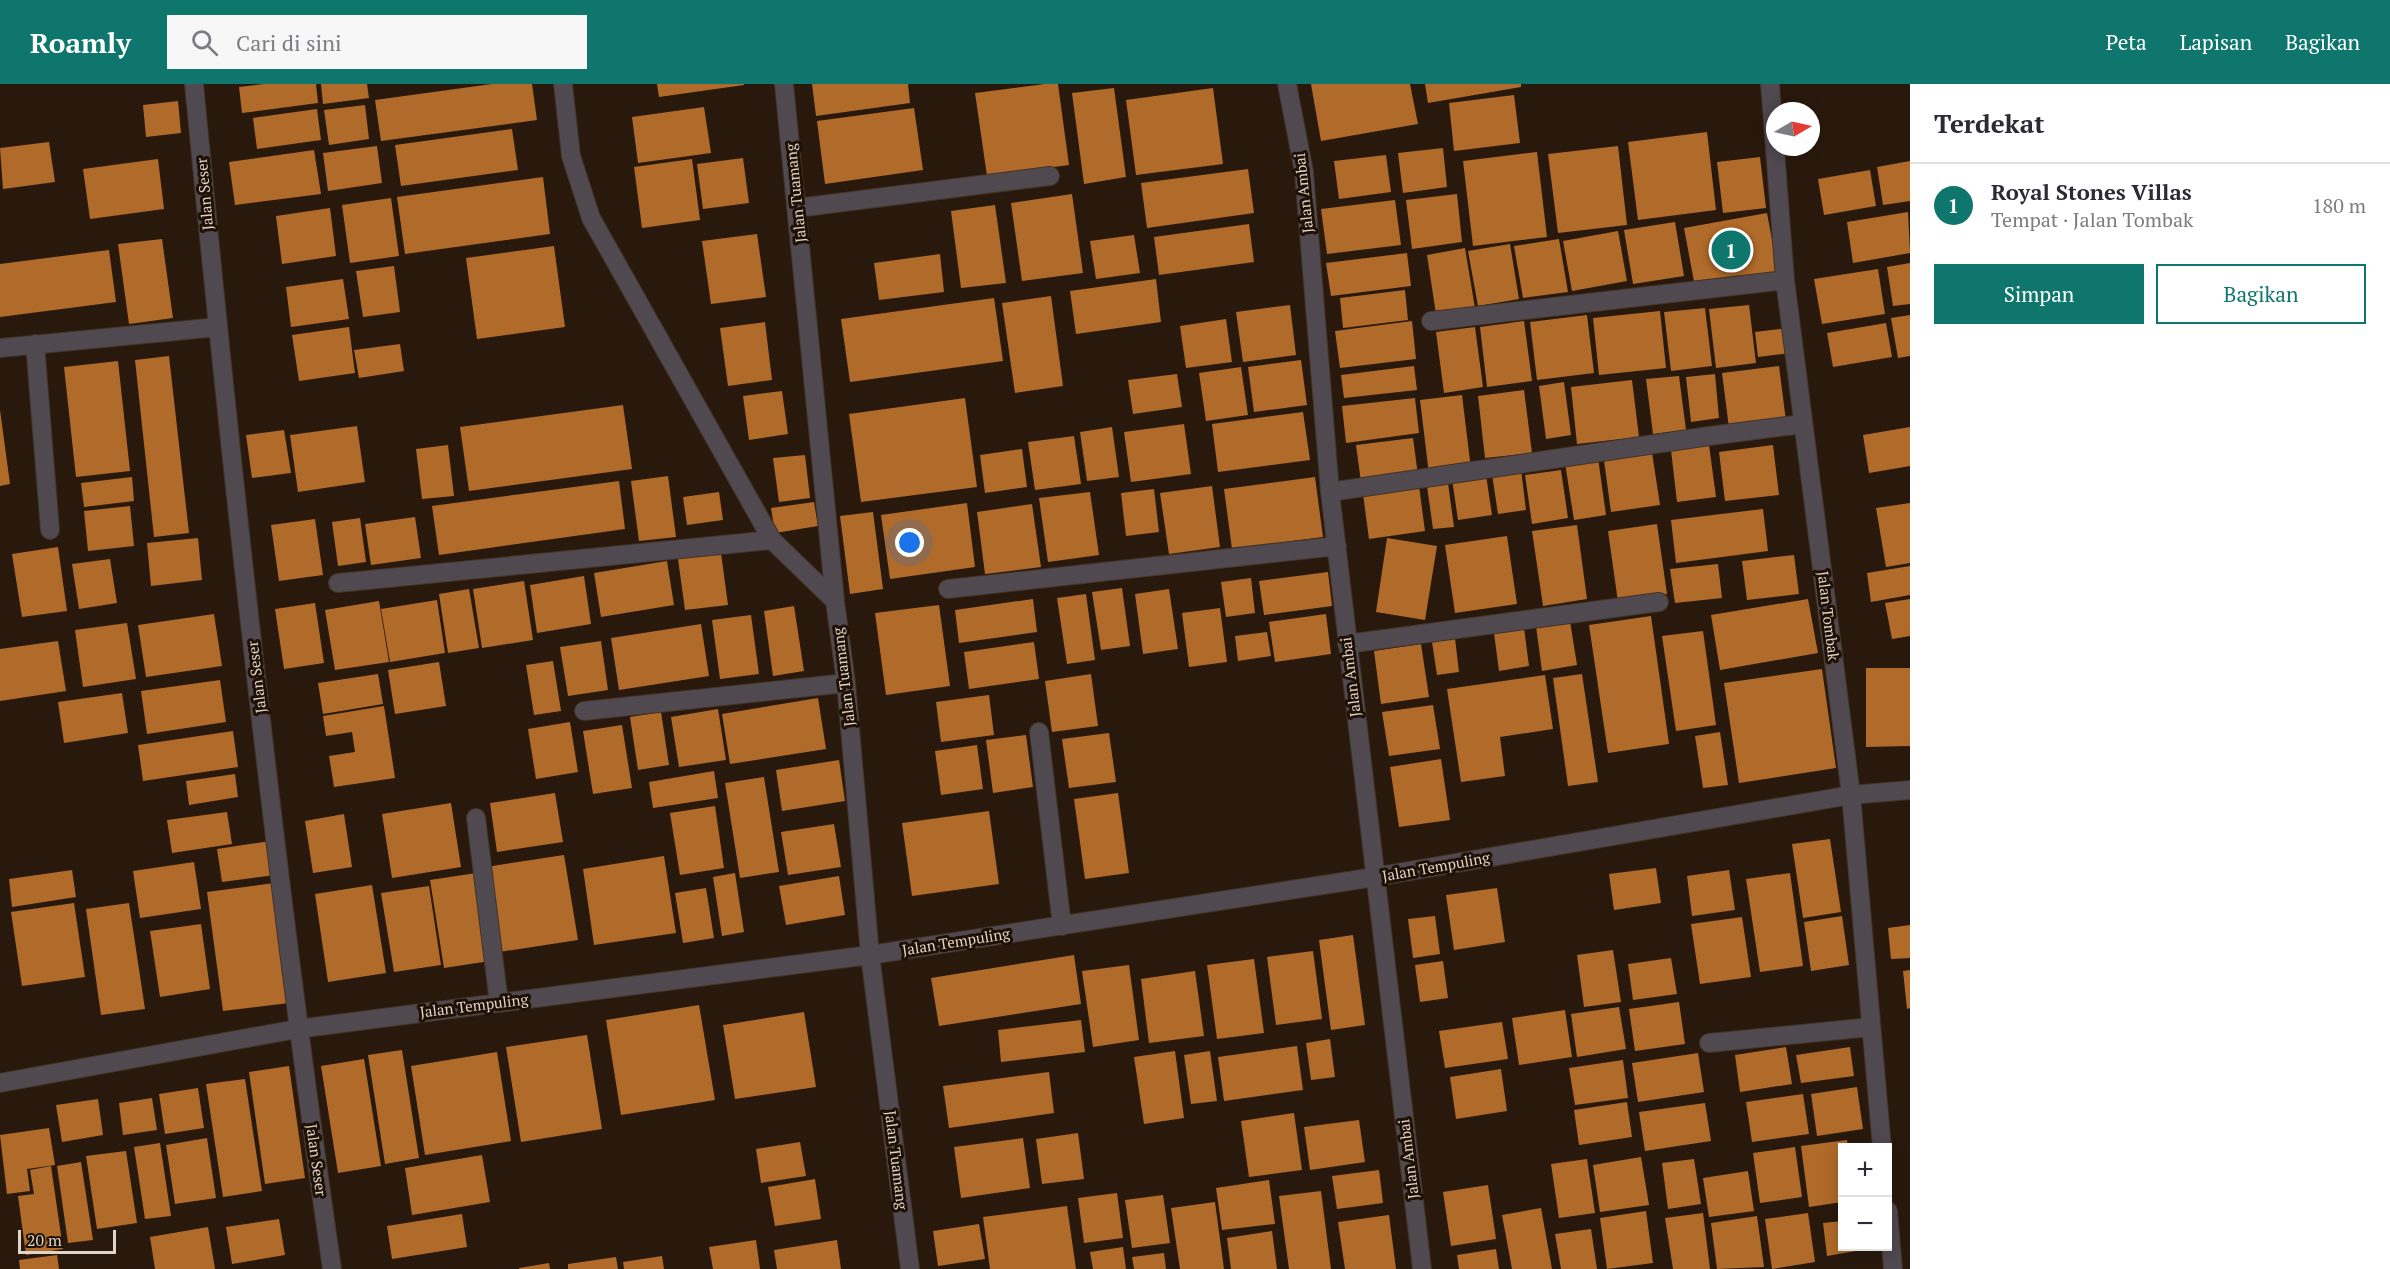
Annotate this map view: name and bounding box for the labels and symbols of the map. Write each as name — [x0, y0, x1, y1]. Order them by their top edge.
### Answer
north arrow — [1766, 102, 1820, 156]
street label: Jalan Tuamang — [780, 141, 810, 244]
street label: Jalan Ambai — [1289, 152, 1317, 234]
street label: Jalan Seser — [191, 157, 217, 231]
pin: 1 — [1712, 228, 1750, 272]
your location — [895, 528, 924, 557]
street label: Jalan Tombak — [1814, 570, 1844, 662]
street label: Jalan Tuamang — [827, 625, 859, 728]
street label: Jalan Ambai — [1335, 636, 1365, 718]
street label: Jalan Seser — [242, 640, 270, 714]
street label: Jalan Tempuling — [1380, 847, 1492, 885]
street label: Jalan Tempuling — [900, 922, 1012, 959]
street label: Jalan Tempuling — [419, 988, 530, 1022]
street label: Jalan Tuamang — [881, 1109, 913, 1212]
street label: Jalan Ambai — [1393, 1118, 1423, 1200]
street label: Jalan Seser — [302, 1122, 332, 1197]
scale bar — [18, 1227, 116, 1254]

